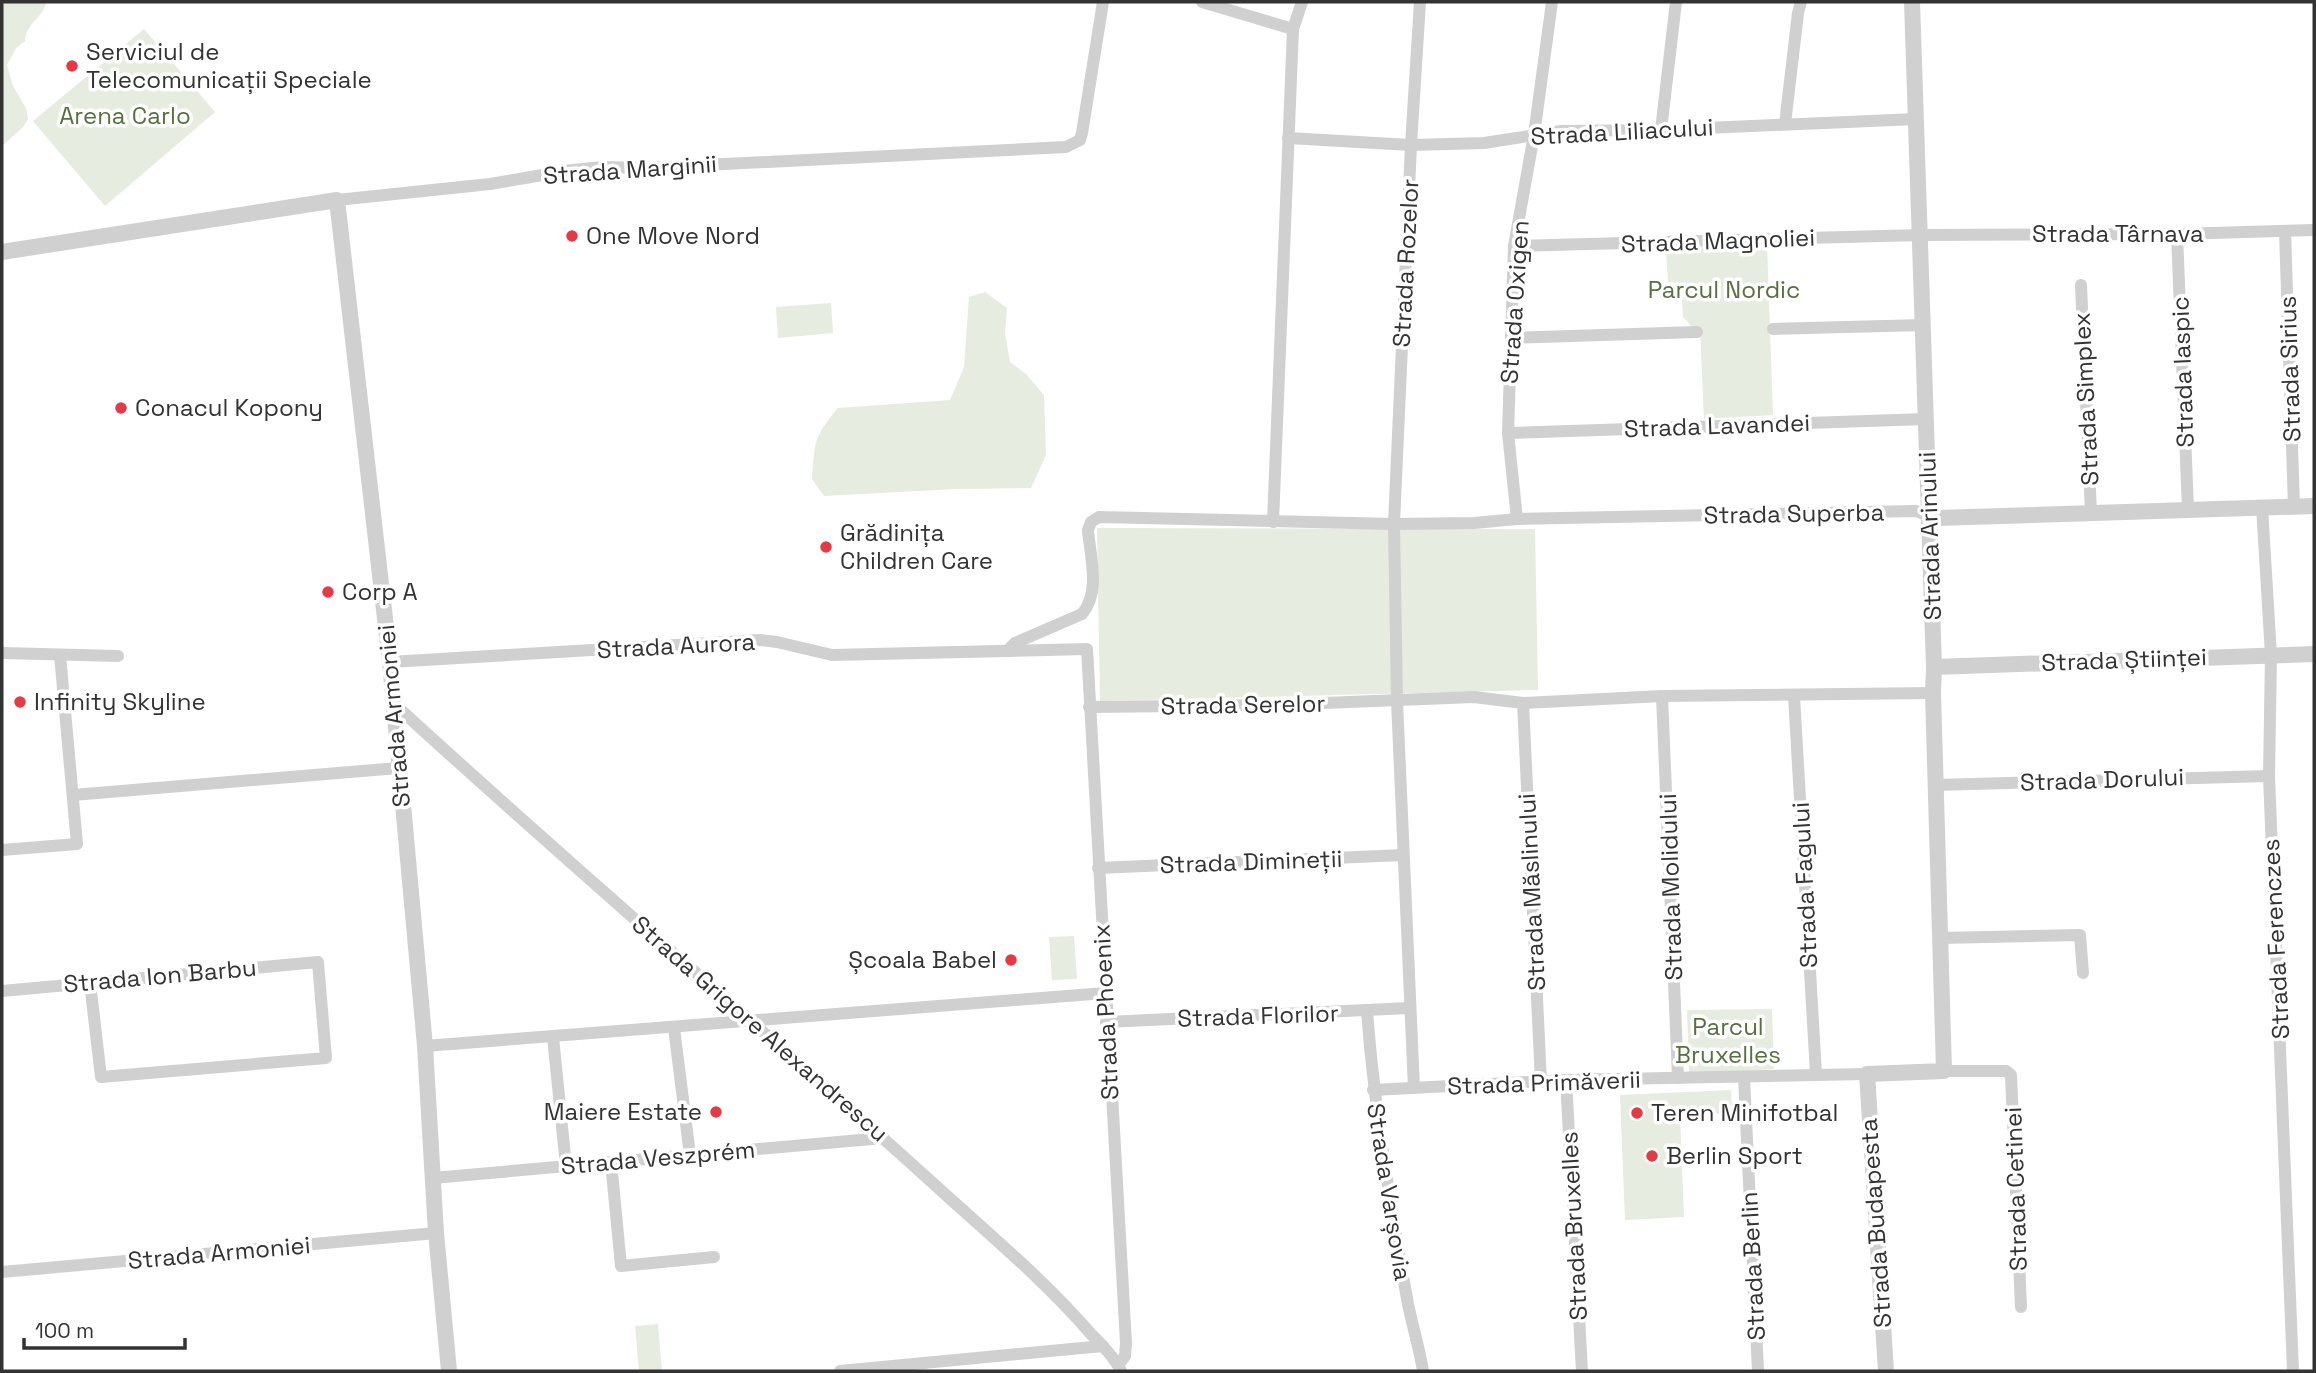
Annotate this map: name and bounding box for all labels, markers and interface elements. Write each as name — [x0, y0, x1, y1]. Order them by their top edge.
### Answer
place label: Serviciul de Telecomunicații Speciale — [86, 36, 372, 95]
marker: Serviciul de Telecomunicații Speciale — [64, 58, 80, 74]
park label: Arena Carlo — [59, 100, 191, 131]
street label: Strada Liliacului — [1530, 111, 1714, 152]
street label: Strada Marginii — [542, 148, 718, 191]
street label: Strada Rozelor — [1386, 178, 1425, 348]
street label: Strada Târnava — [2032, 218, 2204, 249]
street label: Strada Oxigen — [1493, 219, 1536, 385]
place label: One Move Nord — [586, 220, 760, 251]
street label: Strada Magnoliei — [1620, 222, 1816, 259]
marker: One Move Nord — [564, 228, 580, 244]
park label: Parcul Nordic — [1648, 274, 1800, 305]
street label: Strada Sirius — [2271, 295, 2308, 443]
street label: Strada Iaspic — [2164, 296, 2201, 448]
street label: Strada Simplex — [2065, 312, 2106, 486]
place label: Conacul Kopony — [135, 392, 323, 423]
marker: Conacul Kopony — [113, 400, 129, 416]
street label: Strada Lavandei — [1623, 407, 1811, 444]
street label: Strada Arinului — [1911, 451, 1948, 621]
street label: Strada Superba — [1703, 496, 1885, 531]
place label: Grădinița Children Care — [840, 517, 993, 576]
marker: Grădinița Children Care — [818, 539, 834, 555]
place label: Corp A — [342, 576, 418, 607]
marker: Corp A — [320, 584, 336, 600]
street label: Strada Armoniei — [370, 623, 417, 809]
street label: Strada Aurora — [596, 626, 756, 665]
street label: Strada Științei — [2041, 641, 2207, 678]
place label: Infinity Skyline — [34, 686, 206, 717]
street label: Strada Serelor — [1160, 688, 1326, 721]
marker: Infinity Skyline — [12, 694, 28, 710]
street label: Strada Dorului — [2019, 761, 2185, 798]
street label: Strada Măslinului — [1511, 792, 1552, 992]
street label: Strada Molidului — [1652, 793, 1689, 981]
street label: Strada Fagului — [1785, 801, 1824, 969]
street label: Strada Ferenczes — [2255, 838, 2296, 1040]
street label: Strada Dimineții — [1159, 843, 1343, 880]
street label: Strada Grigore Alexandrescu — [626, 909, 895, 1149]
street label: Strada Phoenix — [1085, 923, 1126, 1101]
place label: Școala Babel — [848, 944, 997, 975]
street label: Strada Ion Barbu — [62, 952, 258, 999]
marker: Școala Babel — [1003, 952, 1019, 968]
street label: Strada Florilor — [1177, 997, 1339, 1034]
park label: Parcul Bruxelles — [1675, 1011, 1781, 1070]
street label: Strada Primăverii — [1447, 1064, 1641, 1101]
place label: Maiere Estate — [544, 1096, 702, 1127]
place label: Teren Minifotbal — [1651, 1097, 1838, 1128]
street label: Strada Varșovia — [1360, 1101, 1419, 1283]
marker: Maiere Estate — [708, 1104, 724, 1120]
marker: Teren Minifotbal — [1629, 1105, 1645, 1121]
street label: Strada Cetinei — [1997, 1106, 2034, 1272]
street label: Strada Budapesta — [1853, 1117, 1898, 1329]
street label: Strada Bruxelles — [1553, 1131, 1594, 1321]
street label: Strada Veszprém — [559, 1134, 757, 1181]
place label: Berlin Sport — [1666, 1140, 1803, 1171]
marker: Berlin Sport — [1644, 1148, 1660, 1164]
street label: Strada Berlin — [1733, 1191, 1772, 1341]
street label: Strada Armoniei — [126, 1229, 312, 1276]
scale bar — [24, 1306, 186, 1350]
text: 100 m — [35, 1317, 94, 1344]

